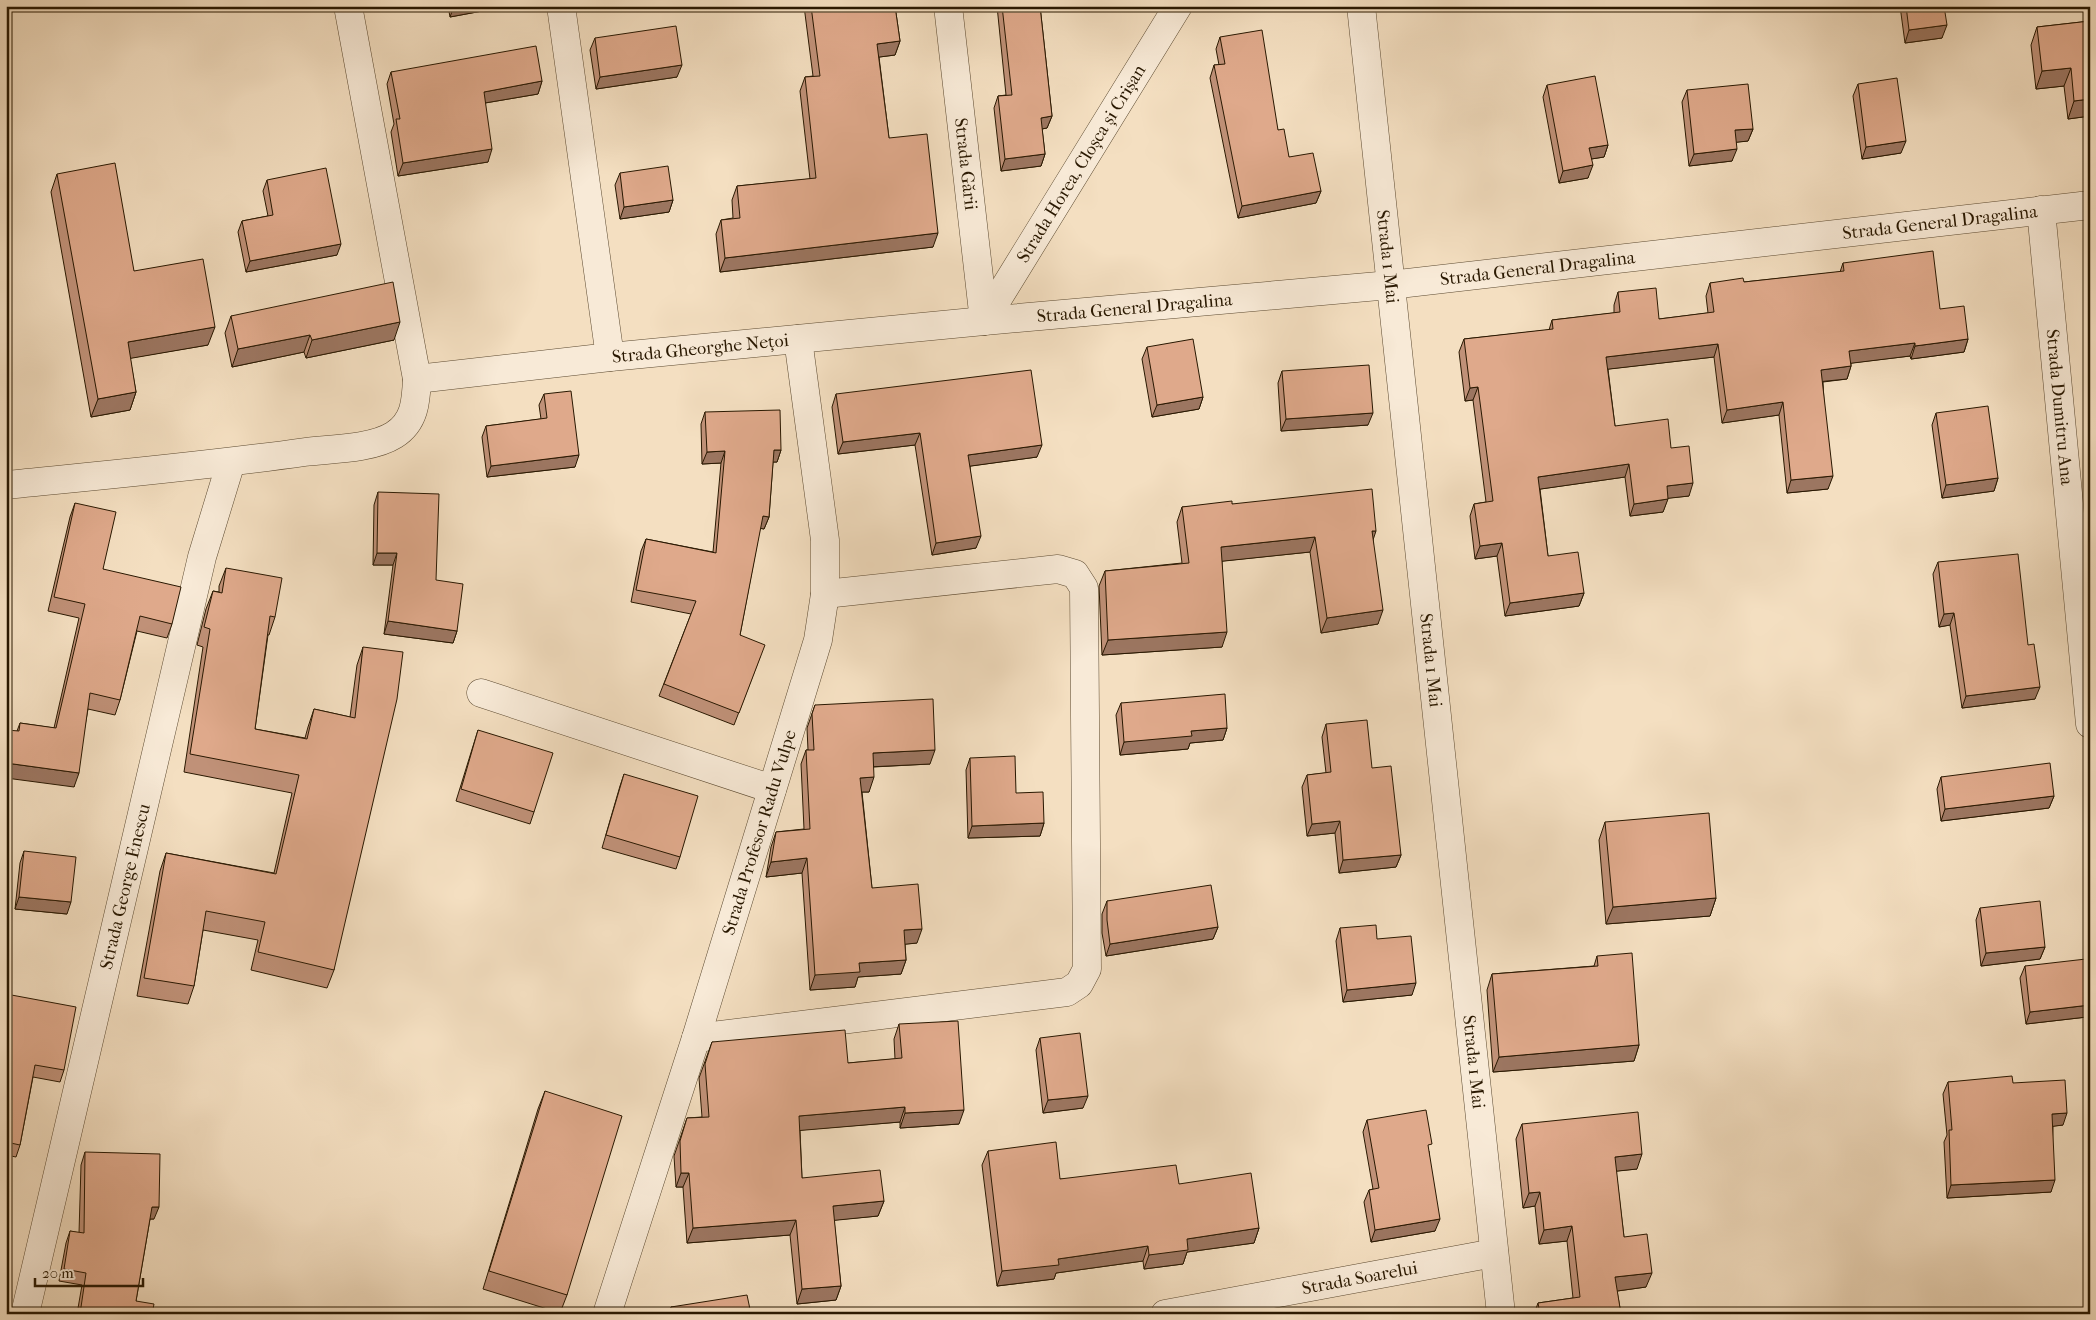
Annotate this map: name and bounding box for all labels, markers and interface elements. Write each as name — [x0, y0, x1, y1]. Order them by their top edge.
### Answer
street label: Strada Horea, Cloșca și Crișan — [1012, 60, 1150, 266]
street label: Strada Gării — [950, 117, 982, 212]
street label: Strada General Dragalina — [1841, 201, 2039, 244]
street label: Strada 1 Mai — [1372, 209, 1403, 305]
street label: Strada General Dragalina — [1439, 246, 1637, 290]
street label: Strada General Dragalina — [1036, 288, 1234, 327]
street label: Strada Dumitru Ana — [2042, 328, 2078, 487]
street label: Strada Gheorghe Nețoi — [611, 329, 790, 367]
street label: Strada 1 Mai — [1416, 612, 1447, 709]
street label: Strada Profesor Radu Vulpe — [718, 727, 800, 938]
street label: Strada George Enescu — [95, 802, 154, 971]
street label: Strada 1 Mai — [1459, 1014, 1490, 1111]
scale bar — [35, 1255, 142, 1287]
street label: Strada Soarelui — [1300, 1257, 1420, 1299]
text: 20 m — [42, 1264, 74, 1282]

